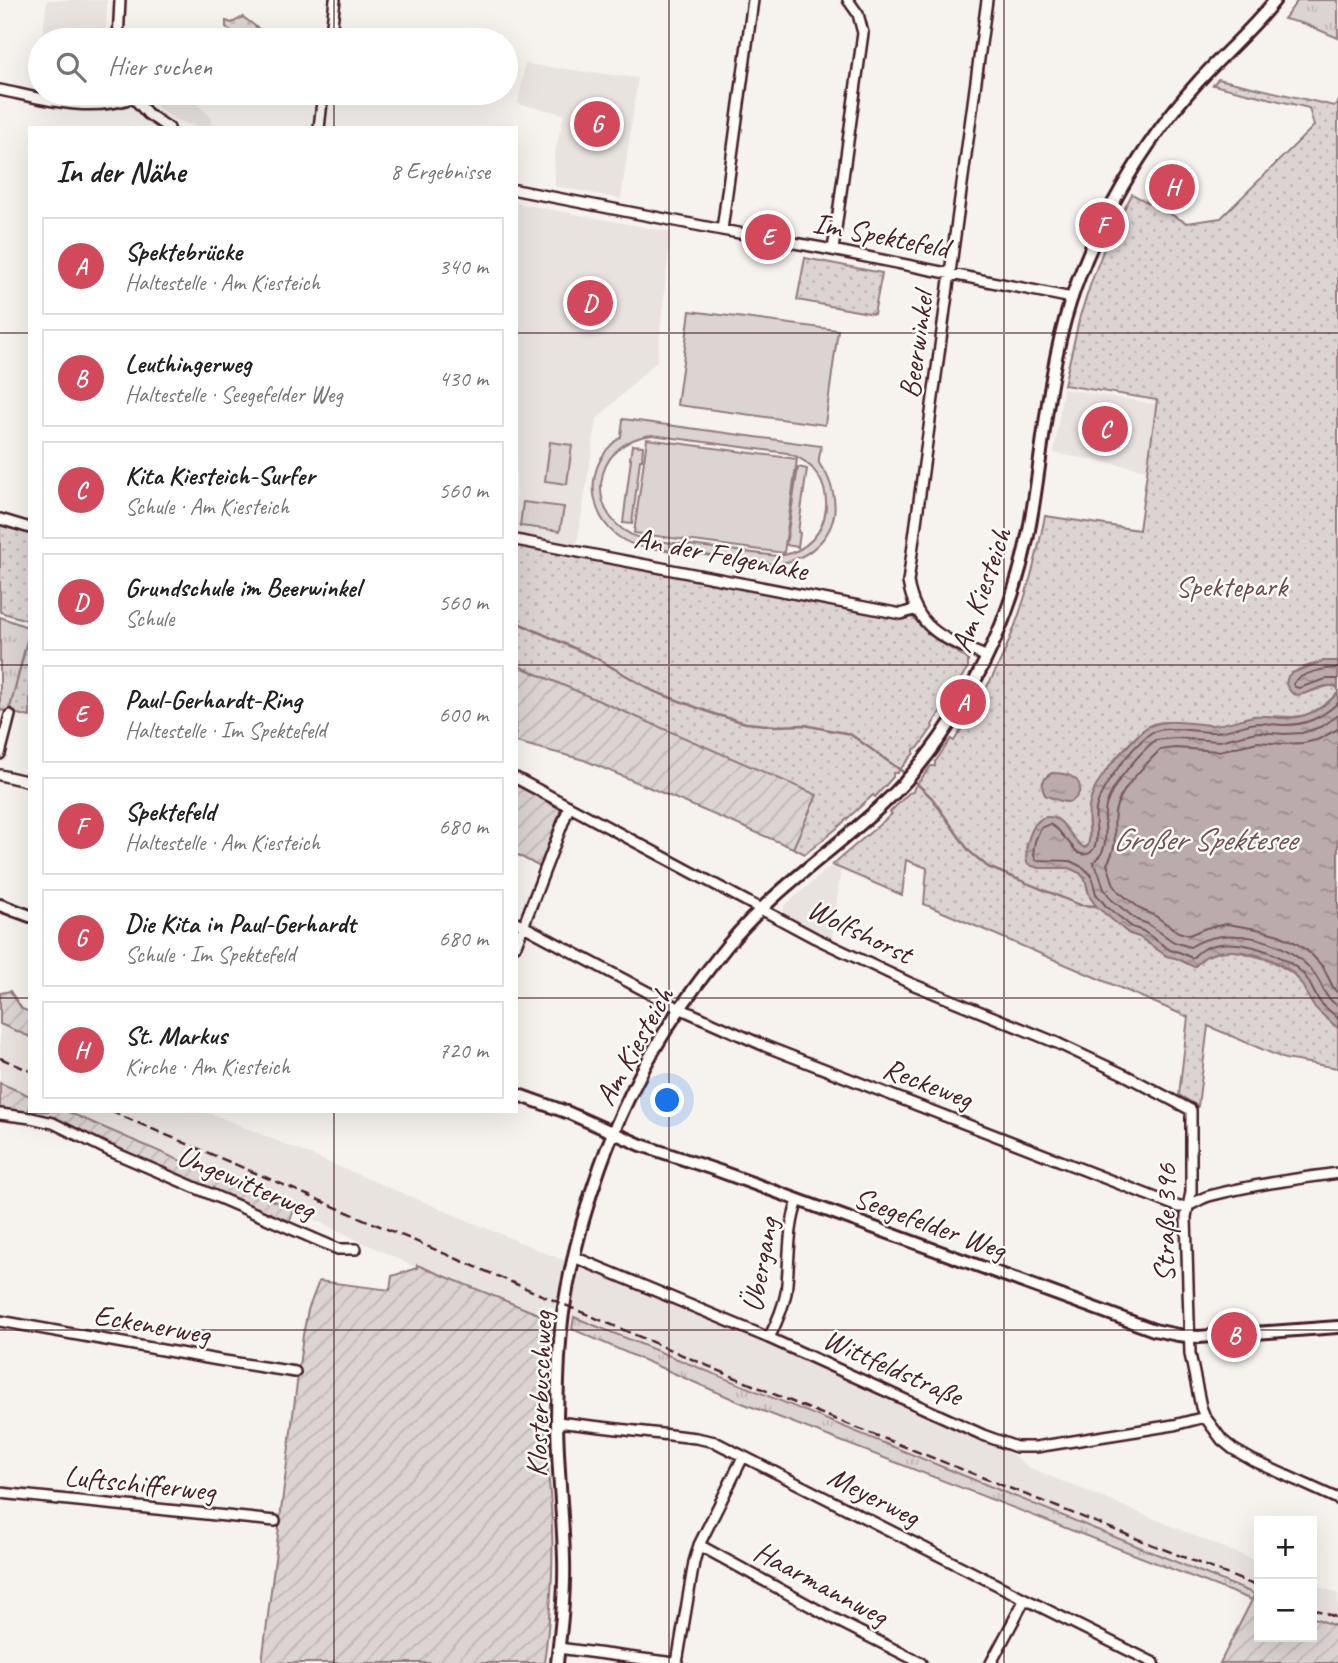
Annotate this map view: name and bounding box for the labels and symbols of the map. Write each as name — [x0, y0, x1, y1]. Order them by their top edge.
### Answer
pin: G — [574, 98, 620, 150]
pin: H — [1149, 161, 1195, 213]
pin: F — [1079, 199, 1125, 251]
street label: Im Spektefeld — [810, 203, 956, 268]
pin: E — [745, 211, 791, 263]
pin: D — [567, 277, 613, 329]
street label: Beerwinkel — [890, 285, 943, 400]
pin: C — [1082, 403, 1128, 455]
street label: An der Felgenlake — [631, 519, 813, 590]
street label: Am Kiesteich — [942, 521, 1020, 657]
park label: Spektepark — [1175, 567, 1289, 605]
pin: A — [940, 676, 986, 728]
water label: Großer Spektesee — [1112, 819, 1300, 860]
street label: Wolfshorst — [801, 889, 921, 974]
street label: Am Kiesteich — [586, 979, 683, 1112]
street label: Reckeweg — [878, 1049, 979, 1118]
your location — [650, 1083, 684, 1117]
street label: Ungewitterweg — [171, 1136, 323, 1229]
street label: Straße 396 — [1145, 1162, 1185, 1283]
street label: Seegefelder Weg — [849, 1178, 1013, 1269]
street label: Übergang — [733, 1213, 787, 1315]
street label: Eckenerweg — [91, 1295, 215, 1353]
street label: Klosterbuschweg — [517, 1309, 561, 1478]
pin: B — [1211, 1309, 1257, 1361]
street label: Wittfeldstraße — [818, 1319, 971, 1415]
street label: Luftschifferweg — [63, 1456, 220, 1510]
street label: Meyerweg — [822, 1457, 928, 1536]
street label: Haarmannweg — [747, 1532, 897, 1635]

